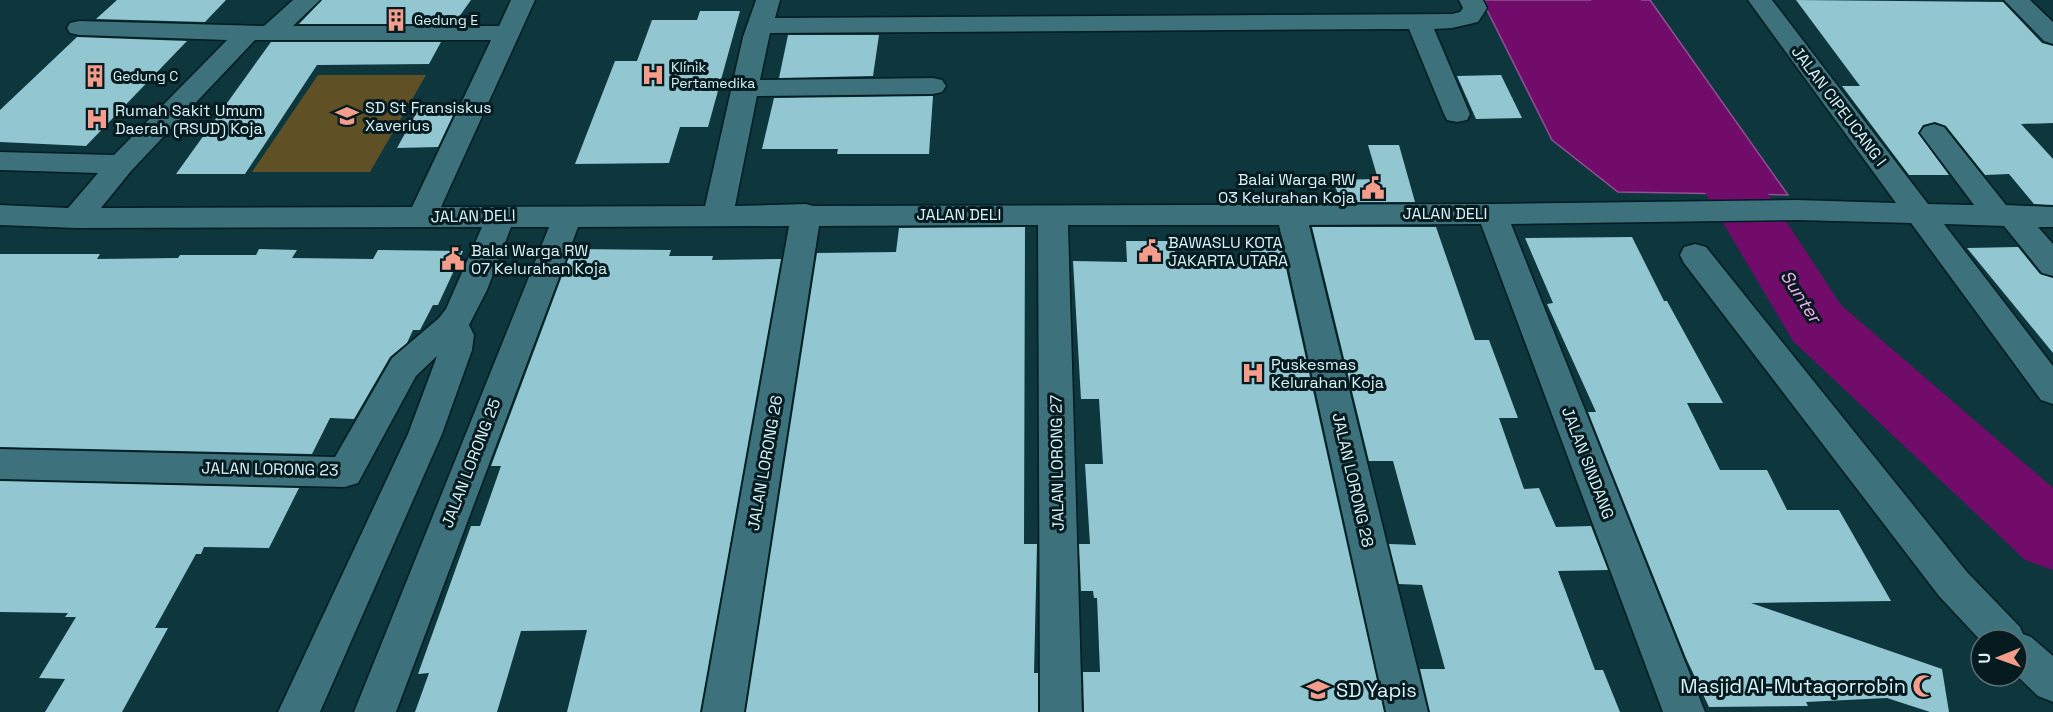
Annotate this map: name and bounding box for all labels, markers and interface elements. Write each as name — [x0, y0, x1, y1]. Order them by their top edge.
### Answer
building icon: Gedung E — [383, 7, 409, 33]
place label: Gedung E — [414, 11, 478, 29]
street label: JALAN CIPEUCANG I — [1787, 42, 1891, 170]
place label: Klinik Pertamedika — [671, 58, 755, 92]
hospital icon: Klinik Pertamedika — [640, 62, 666, 88]
building icon: Gedung C — [82, 63, 108, 89]
place label: Gedung C — [113, 67, 178, 85]
place label: SD St Fransiskus Xaverius — [365, 97, 492, 136]
place label: Rumah Sakit Umum Daerah (RSUD) Koja — [115, 100, 263, 139]
school or university icon: SD St Fransiskus Xaverius — [334, 103, 360, 129]
hospital icon: Rumah Sakit Umum Daerah (RSUD) Koja — [84, 106, 110, 132]
place label: Balai Warga RW 03 Kelurahan Koja — [1218, 169, 1355, 208]
public building icon: Balai Warga RW 03 Kelurahan Koja — [1360, 175, 1386, 201]
street label: JALAN DELI — [1403, 203, 1487, 224]
street label: JALAN DELI — [917, 204, 1001, 225]
street label: JALAN DELI — [430, 205, 516, 227]
place label: BAWASLU KOTA JAKARTA UTARA — [1168, 232, 1288, 271]
public building icon: BAWASLU KOTA JAKARTA UTARA — [1137, 238, 1163, 264]
place label: Balai Warga RW 07 Kelurahan Koja — [471, 240, 607, 279]
public building icon: Balai Warga RW 07 Kelurahan Koja — [440, 246, 466, 272]
water label: Sunter — [1775, 265, 1828, 329]
place label: Puskesmas Kelurahan Koja — [1271, 354, 1384, 393]
hospital icon: Puskesmas Kelurahan Koja — [1240, 360, 1266, 386]
street label: JALAN LORONG 26 — [743, 394, 787, 532]
street label: JALAN LORONG 25 — [437, 395, 505, 531]
street label: JALAN LORONG 27 — [1045, 395, 1069, 531]
street label: JALAN SINDANG — [1557, 404, 1619, 522]
street label: JALAN LORONG 28 — [1327, 411, 1379, 549]
street label: JALAN LORONG 23 — [201, 457, 339, 481]
north arrow — [1969, 628, 2029, 688]
text: U — [1974, 653, 1995, 664]
place label: Masjid Al-Mutaqorrobin — [1680, 673, 1906, 699]
mosque icon: Masjid Al-Mutaqorrobin — [1911, 673, 1937, 699]
school or university icon: SD Yapis — [1305, 677, 1331, 703]
place label: SD Yapis — [1336, 677, 1417, 703]

